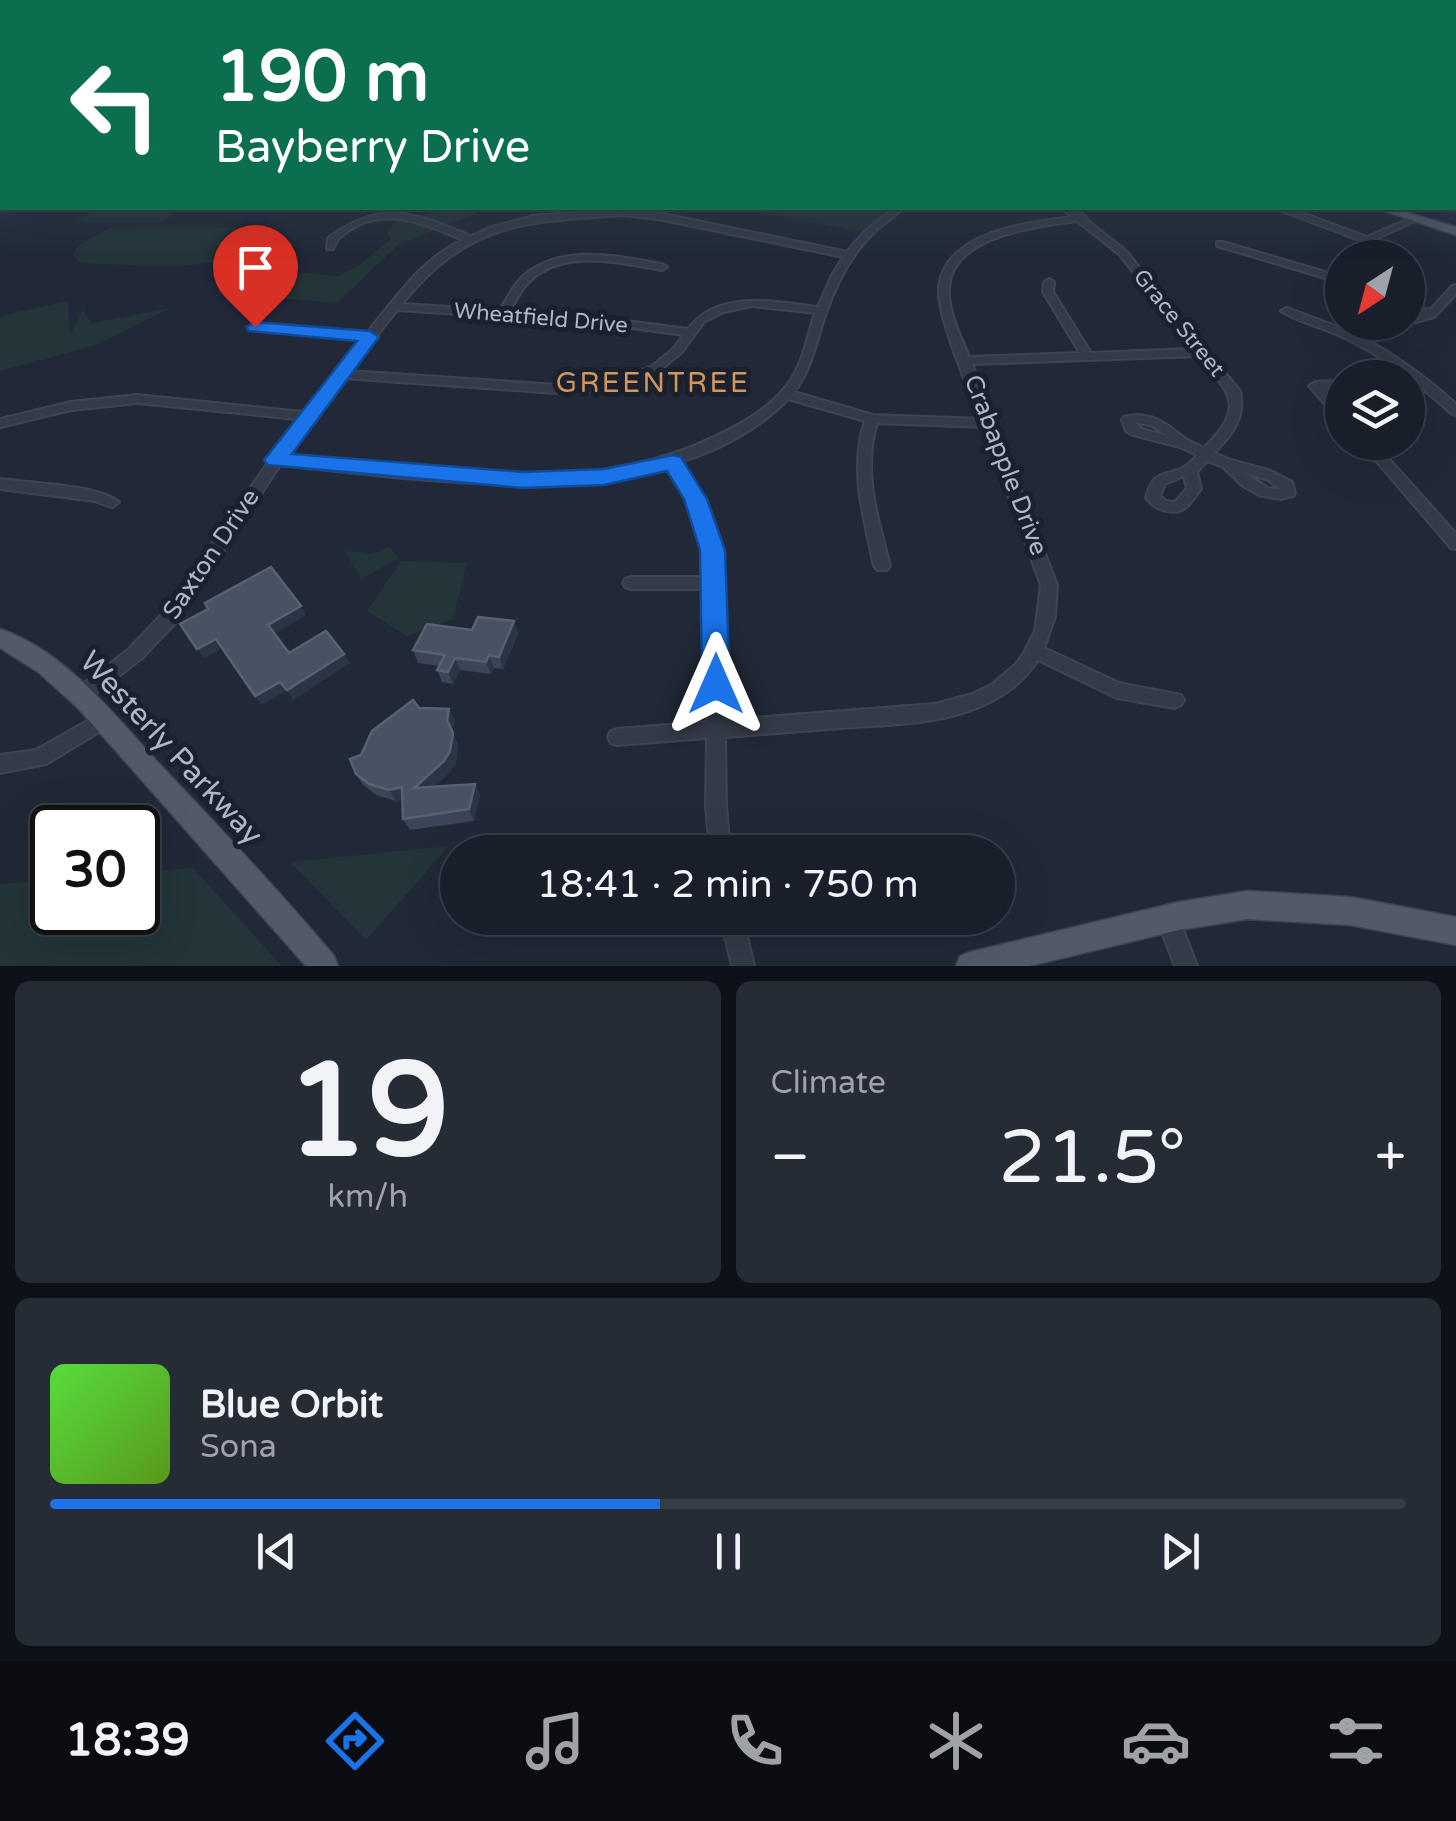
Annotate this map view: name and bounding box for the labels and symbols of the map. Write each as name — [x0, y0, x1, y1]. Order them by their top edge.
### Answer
pin — [213, 225, 298, 328]
north arrow — [1325, 240, 1425, 340]
street label: Grace Street — [1128, 264, 1230, 382]
street label: Wheatfield Drive — [453, 297, 629, 339]
district label: GREENTREE — [556, 366, 750, 400]
street label: Crabapple Drive — [958, 371, 1054, 559]
street label: Saxton Drive — [156, 483, 266, 625]
position arrow — [664, 632, 768, 736]
street label: Westerly Parkway — [72, 643, 270, 853]
speed limit sign: 30 — [30, 805, 160, 935]

